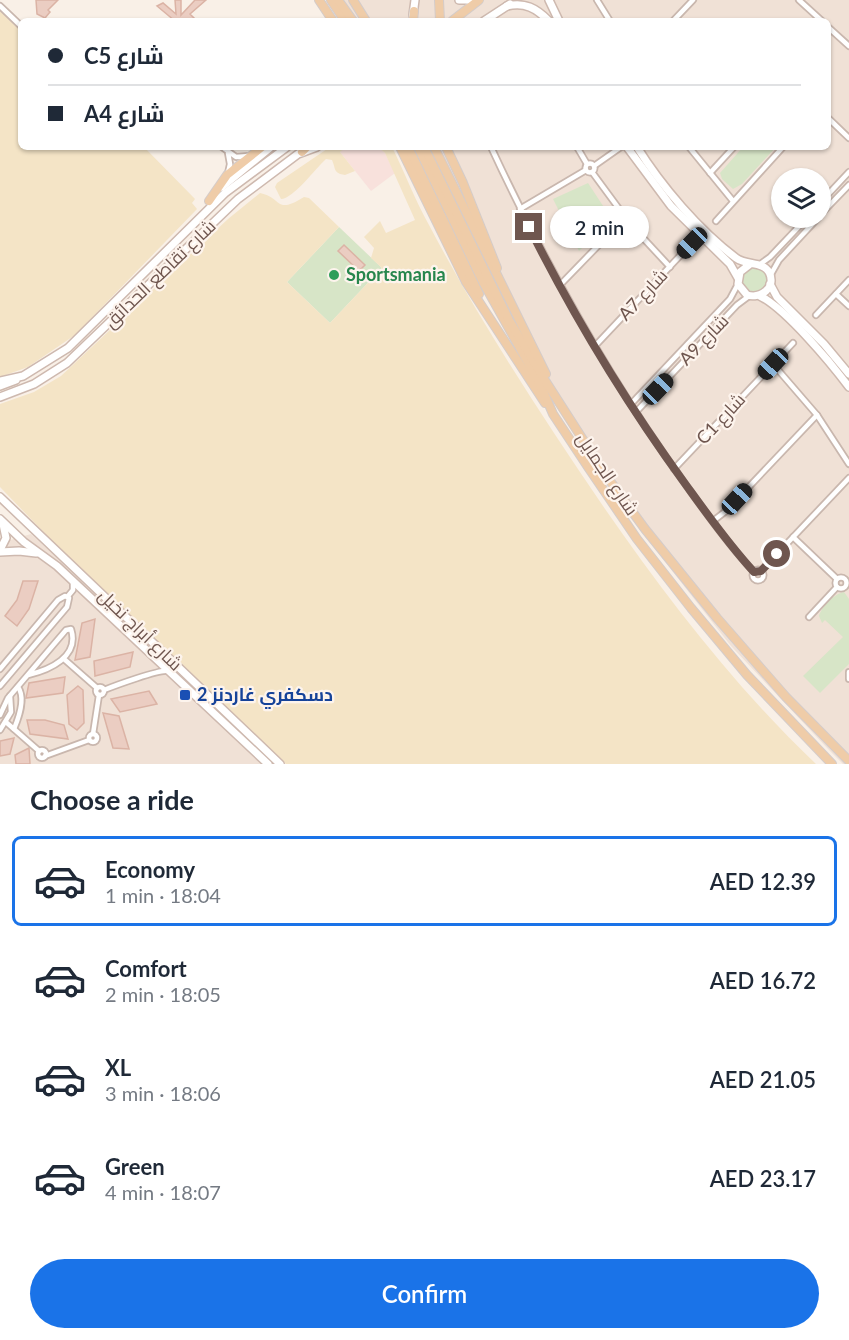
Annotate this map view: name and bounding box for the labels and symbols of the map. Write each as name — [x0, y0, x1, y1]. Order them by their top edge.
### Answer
callout: 2 min — [550, 206, 649, 248]
route end — [515, 213, 542, 240]
street label: شارع تقاطع الحدائق — [99, 214, 221, 334]
car — [673, 224, 711, 262]
place label: Sportsmania — [346, 263, 446, 285]
street label: A7 شارع — [613, 264, 673, 326]
marker: Sportsmania — [327, 268, 341, 282]
street label: A9 شارع — [674, 309, 734, 371]
car — [754, 345, 792, 383]
car — [639, 370, 677, 408]
street label: C1 شارع — [691, 388, 751, 450]
street label: شارع الجمايل — [570, 428, 644, 520]
car — [718, 480, 756, 518]
route start — [763, 540, 790, 567]
street label: شارع أبراج نخيل — [93, 584, 187, 676]
place label: دسكفري غاردنز 2 — [197, 683, 333, 709]
marker: دسكفري غاردنز 2 — [178, 688, 192, 702]

